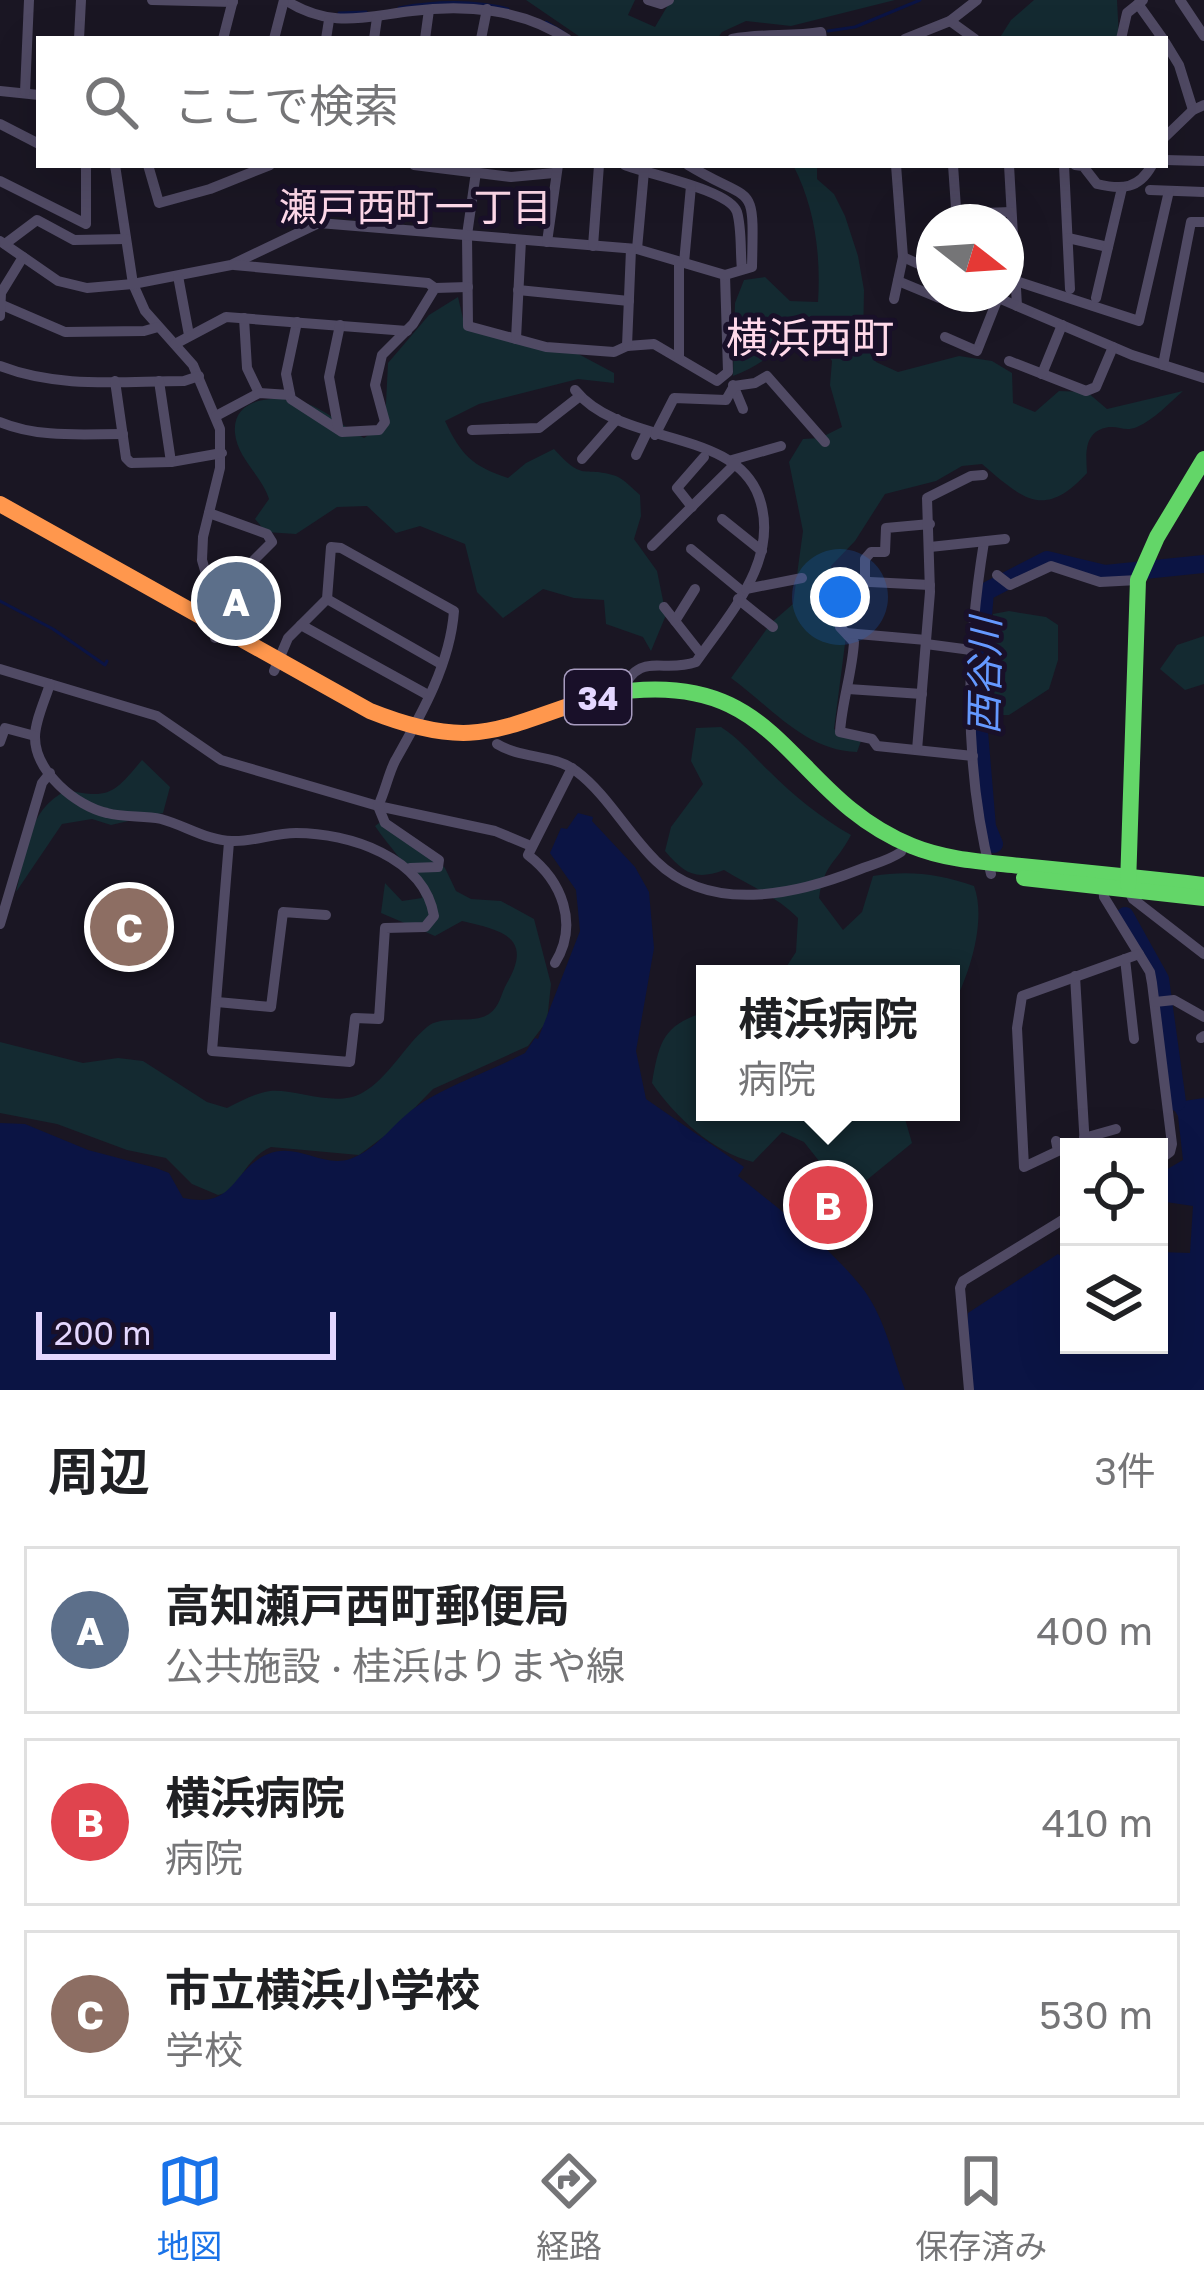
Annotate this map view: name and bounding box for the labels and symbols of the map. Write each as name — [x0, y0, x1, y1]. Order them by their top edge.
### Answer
district label: 瀬戸西町一丁目 — [278, 183, 552, 230]
north arrow — [916, 204, 1024, 312]
district label: 横浜西町 — [726, 312, 894, 362]
pin: A — [197, 556, 275, 646]
your location — [810, 567, 870, 627]
water label: 西谷川 — [959, 613, 1009, 735]
road number: 34 — [565, 670, 631, 724]
pin: C — [90, 882, 168, 972]
pin: B — [789, 1160, 867, 1250]
scale bar — [36, 1306, 336, 1359]

